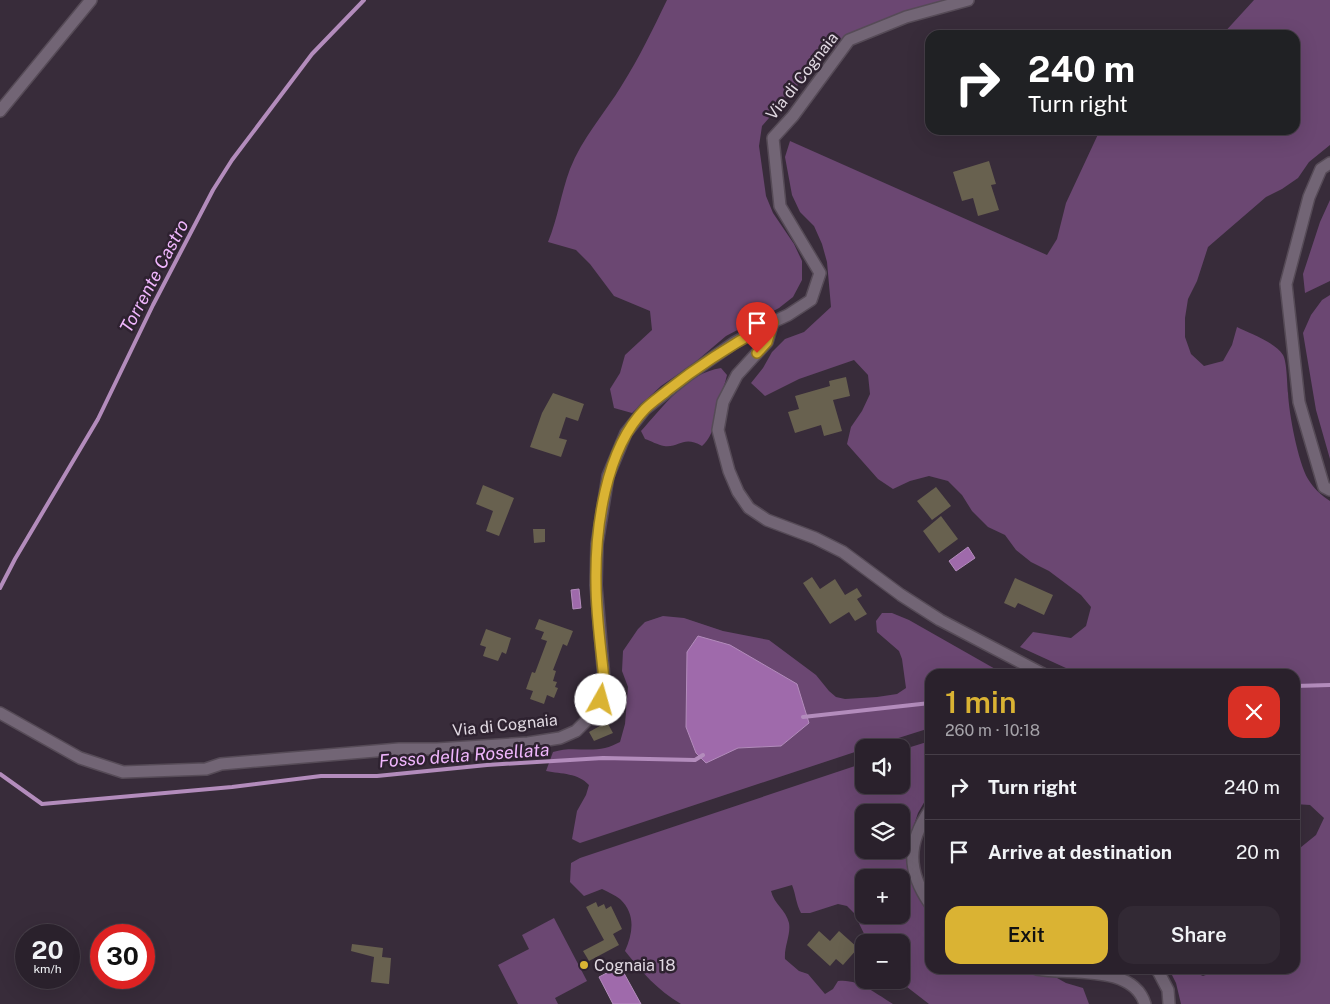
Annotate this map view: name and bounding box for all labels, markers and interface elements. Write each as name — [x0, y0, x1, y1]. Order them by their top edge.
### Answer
street label: Via di Cognaia — [762, 29, 842, 123]
text: 240 m — [1028, 49, 1135, 90]
icon: right — [945, 50, 1010, 115]
text: Turn right — [1028, 91, 1128, 117]
water label: Torrente Castro — [115, 216, 193, 336]
pin — [736, 302, 778, 353]
icon: arrive — [743, 309, 771, 337]
position arrow — [574, 673, 626, 725]
text: 1 min — [945, 684, 1016, 720]
button: close — [1228, 686, 1280, 738]
street label: Via di Cognaia — [452, 710, 558, 740]
text: 260 m · 10:18 — [945, 721, 1040, 740]
water label: Fosso della Rosellata — [378, 739, 550, 771]
map controls — [855, 739, 910, 989]
button: sound — [855, 739, 910, 794]
icon: right — [945, 773, 973, 801]
text: Turn right — [988, 776, 1077, 798]
text: 240 m — [1224, 776, 1280, 798]
button: layers — [855, 804, 910, 859]
icon: arrive — [945, 838, 973, 866]
text: Arrive at destination — [988, 841, 1172, 863]
text: 20 m — [1236, 841, 1280, 863]
button: + — [855, 869, 910, 924]
button: Exit — [945, 906, 1108, 964]
button: Share — [1118, 906, 1280, 964]
speed limit sign: 30 — [90, 924, 155, 989]
button: − — [855, 934, 910, 989]
text: 20 — [32, 935, 64, 965]
place label: Cognaia 18 — [594, 956, 676, 975]
marker: Cognaia 18 — [578, 959, 590, 971]
text: km/h — [33, 962, 62, 976]

